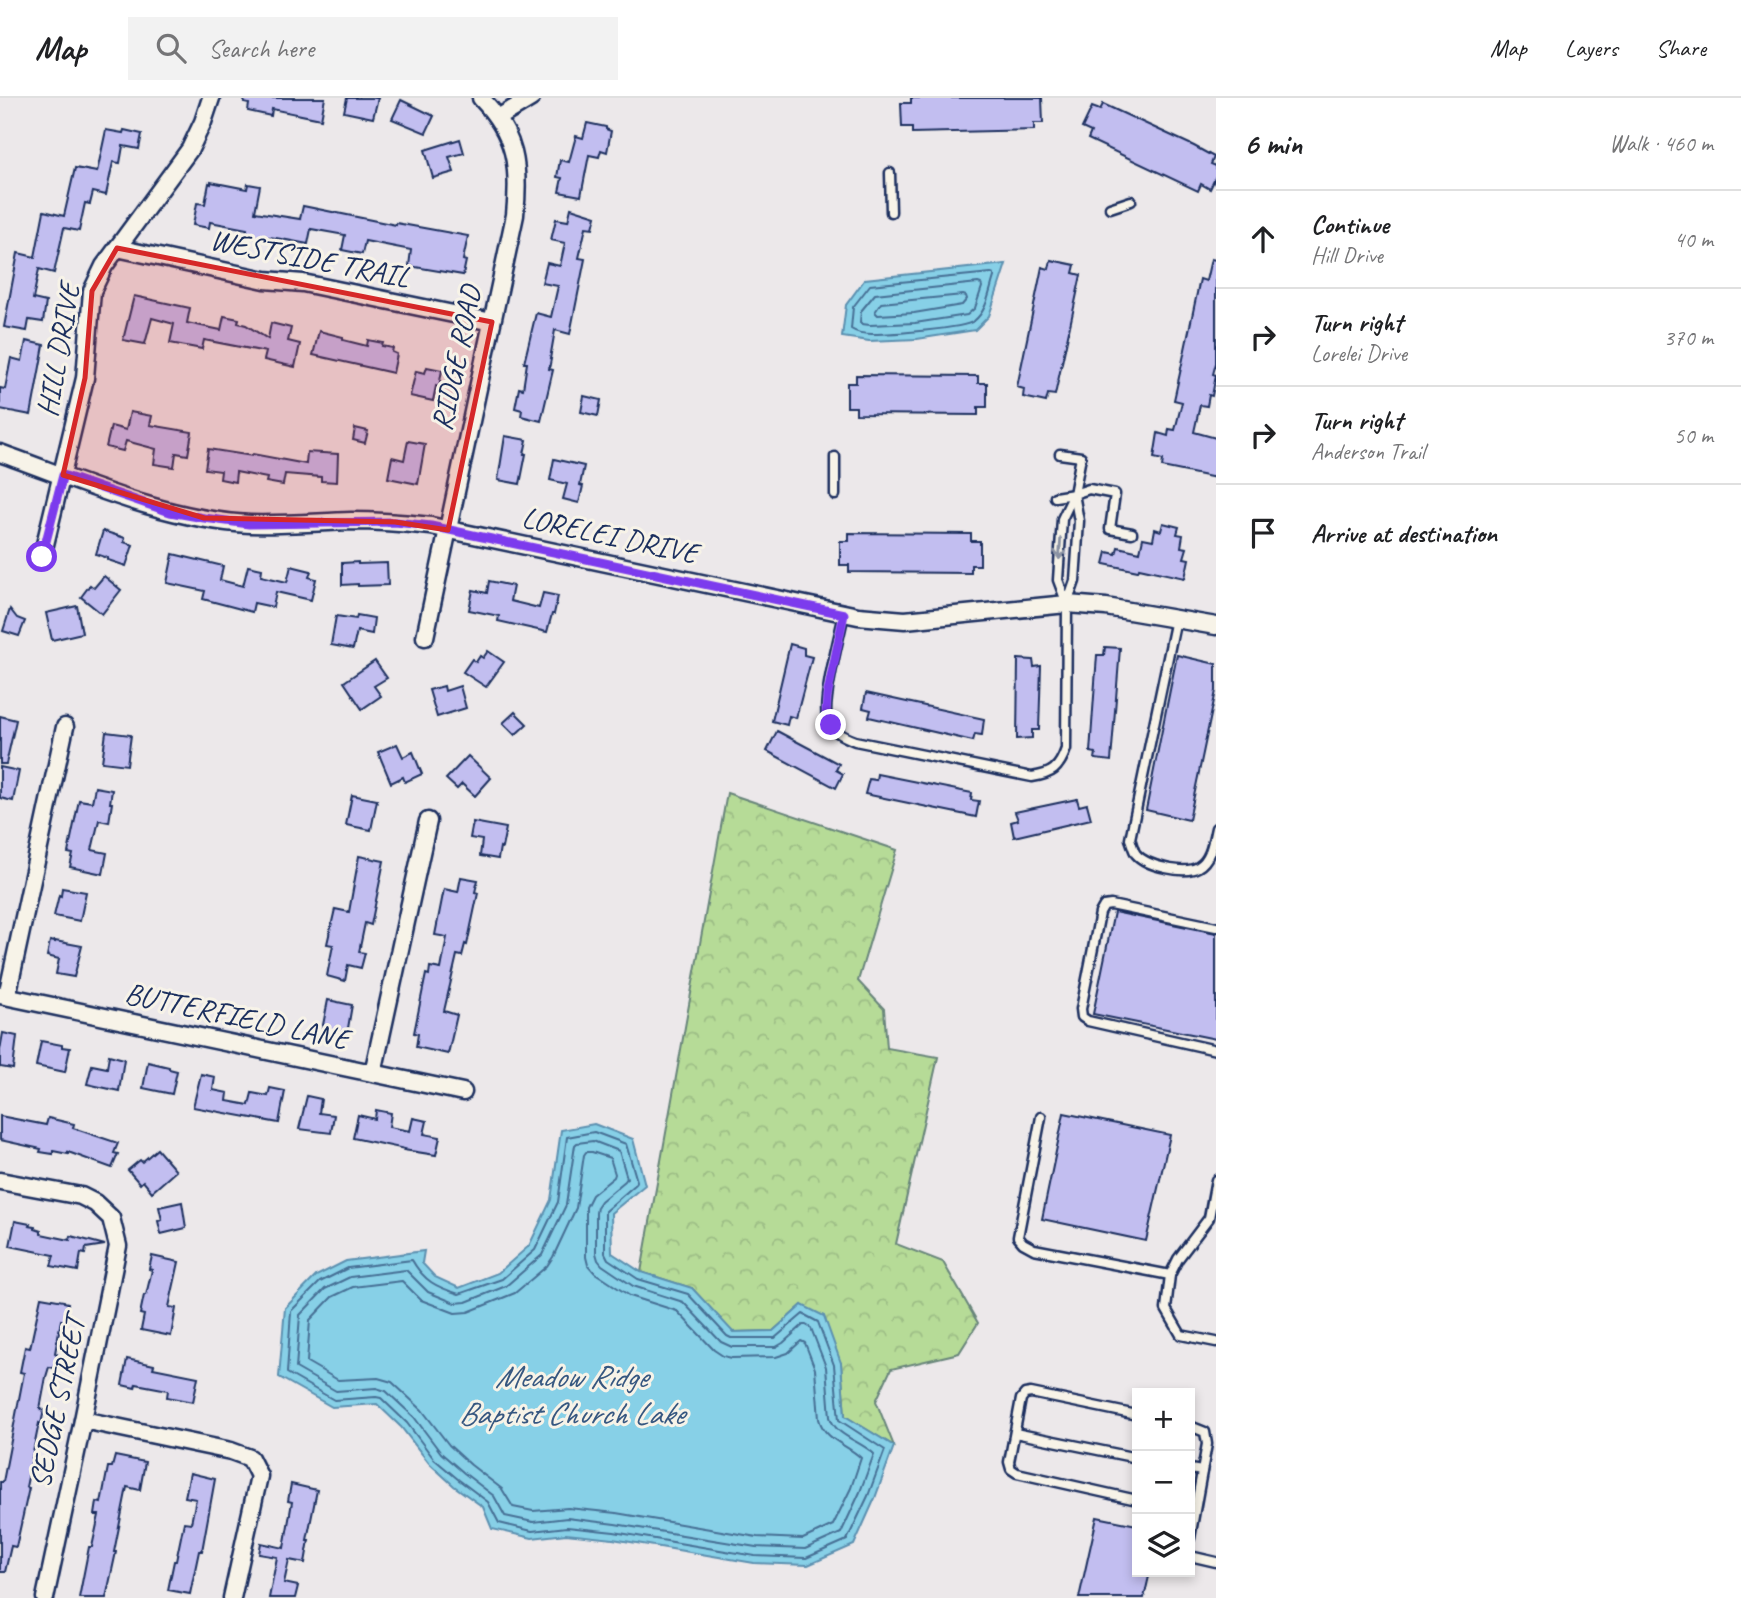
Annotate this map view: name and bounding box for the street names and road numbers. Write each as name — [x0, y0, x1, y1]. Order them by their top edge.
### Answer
street label: WESTSIDE TRAIL — [207, 220, 413, 296]
street label: HILL DRIVE — [28, 277, 89, 420]
street label: RIDGE ROAD — [422, 280, 490, 434]
street label: LORELEI DRIVE — [519, 498, 705, 573]
street label: BUTTERFIELD LANE — [122, 974, 356, 1059]
street label: SEDGE STREET — [20, 1307, 95, 1491]

